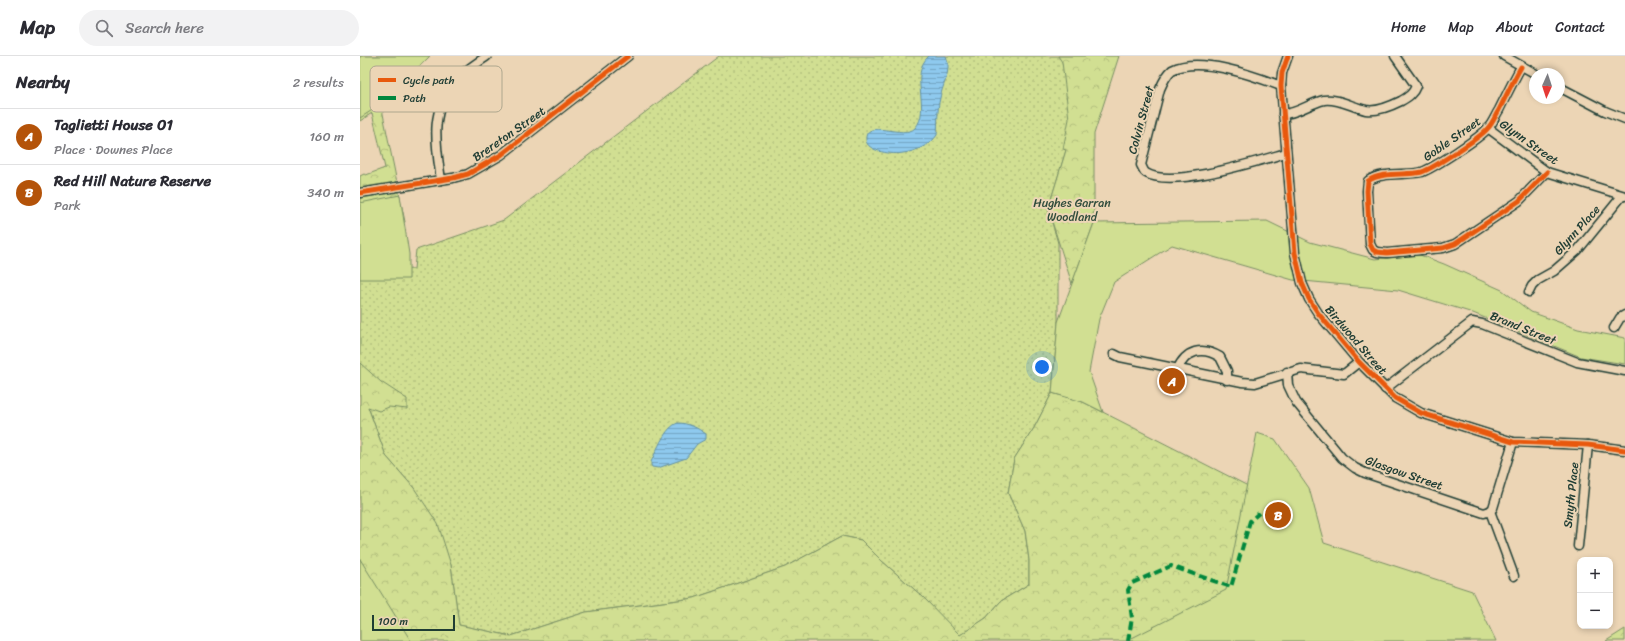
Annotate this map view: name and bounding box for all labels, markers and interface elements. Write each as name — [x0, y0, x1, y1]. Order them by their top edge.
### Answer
search box — [79, 10, 359, 46]
text: Map — [20, 11, 55, 44]
text: Search here — [125, 15, 204, 41]
text: Home — [1391, 15, 1426, 40]
text: Map — [1448, 15, 1474, 40]
text: About — [1496, 15, 1533, 40]
text: Contact — [1555, 15, 1605, 40]
icon: search — [93, 17, 115, 39]
legend — [370, 66, 502, 112]
text: Nearby — [16, 67, 70, 97]
north arrow — [1529, 68, 1565, 104]
text: 2 results — [293, 71, 344, 94]
text: Cycle path — [403, 71, 455, 90]
street label: Colvin Street — [1121, 82, 1161, 157]
text: Path — [403, 89, 426, 108]
street label: Brereton Street — [468, 100, 550, 168]
street label: Goble Street — [1418, 111, 1486, 167]
text: Taglietti House 01 — [54, 112, 173, 138]
street label: Glynn Street — [1495, 113, 1563, 171]
text: A — [25, 125, 33, 148]
text: 160 m — [309, 125, 344, 148]
text: Place · Downes Place — [54, 138, 173, 161]
text: Red Hill Nature Reserve — [54, 168, 211, 194]
text: B — [25, 181, 33, 204]
text: 340 m — [307, 181, 344, 204]
park label: Hughes Garran Woodland — [1033, 192, 1111, 228]
text: Park — [54, 194, 81, 217]
street label: Glynn Place — [1548, 200, 1606, 260]
street label: Birdwood Street — [1319, 300, 1393, 380]
street label: Brand Street — [1487, 305, 1560, 352]
your location — [1032, 357, 1052, 377]
pin: A — [1159, 366, 1185, 396]
street label: Glasgow Street — [1362, 449, 1446, 497]
street label: Smyth Place — [1557, 461, 1585, 529]
pin: B — [1265, 500, 1291, 530]
map controls — [1577, 557, 1613, 629]
button: + — [1577, 557, 1613, 593]
button: − — [1577, 593, 1613, 629]
text: 100 m — [378, 612, 408, 631]
scale bar — [372, 613, 455, 632]

